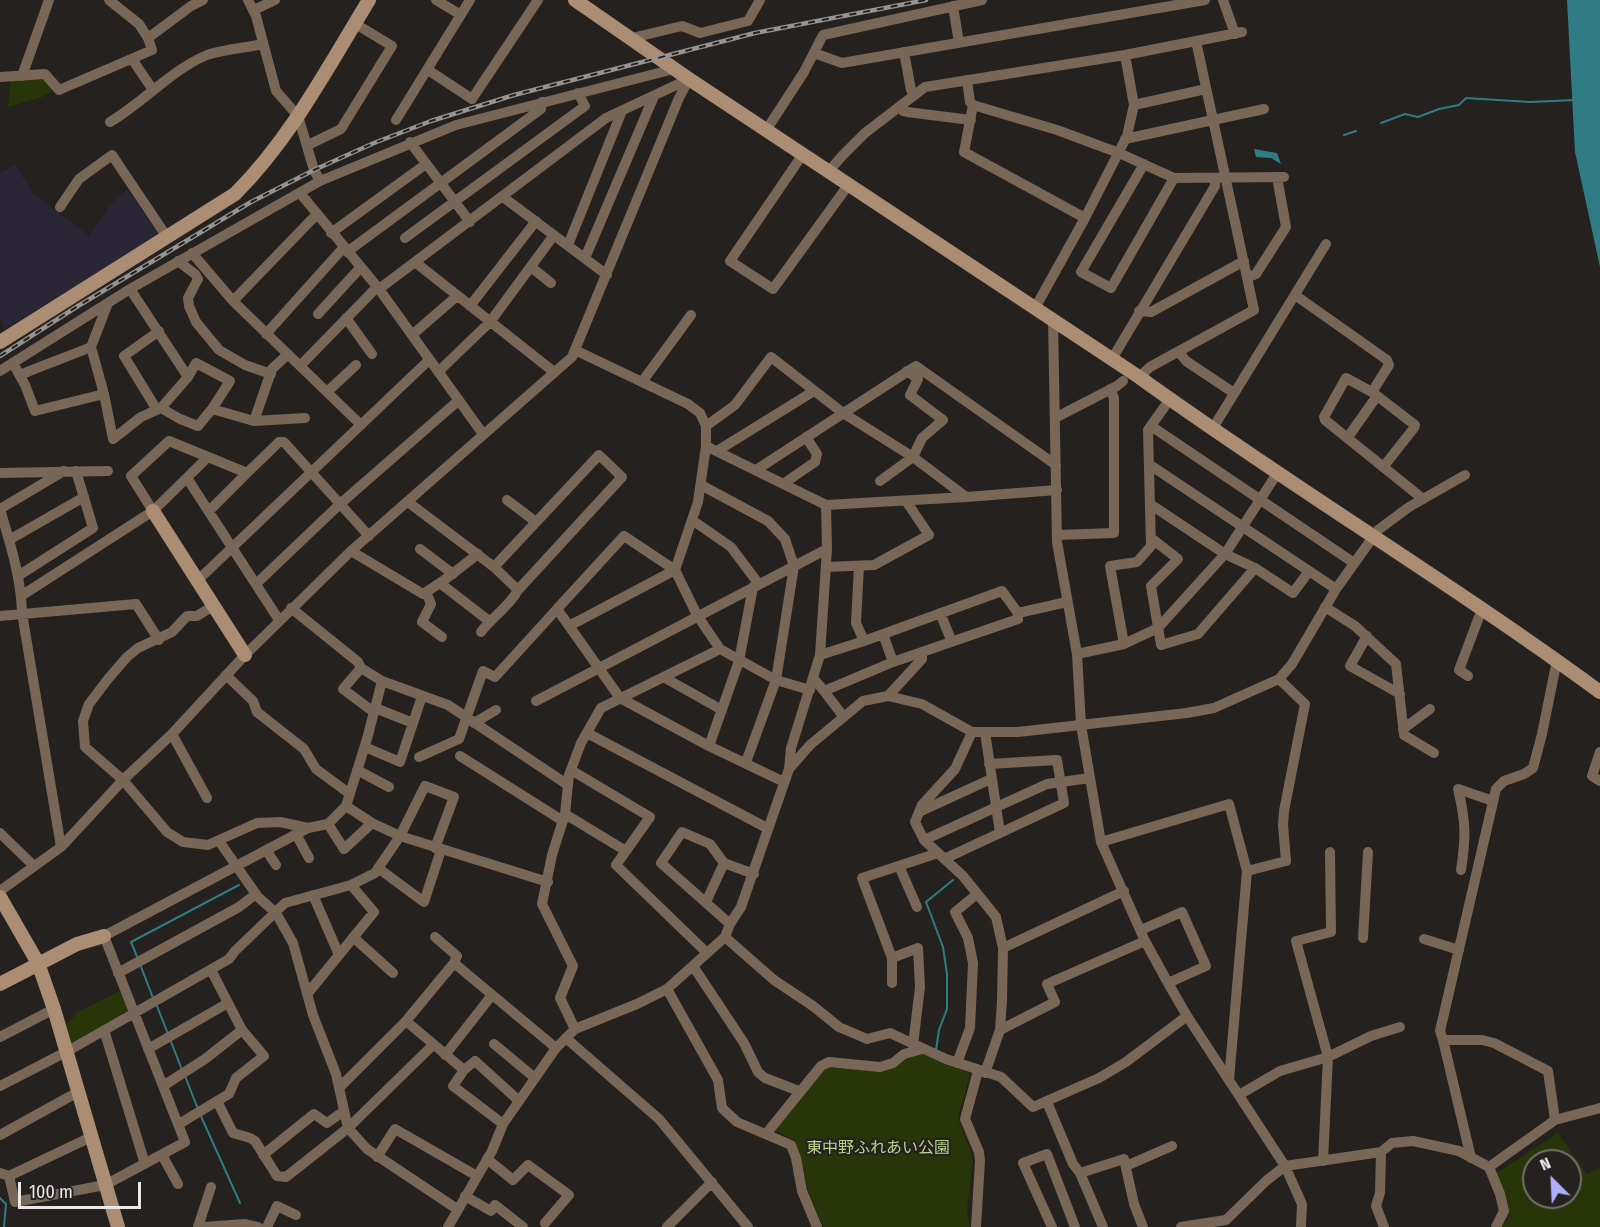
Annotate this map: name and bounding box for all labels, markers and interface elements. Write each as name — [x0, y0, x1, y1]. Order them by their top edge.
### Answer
park label: 東中野ふれあい公園 — [806, 1139, 950, 1159]
north arrow — [1522, 1149, 1582, 1209]
text: N — [1537, 1153, 1554, 1175]
scale bar — [21, 1170, 144, 1208]
text: 100 m — [29, 1181, 73, 1203]

